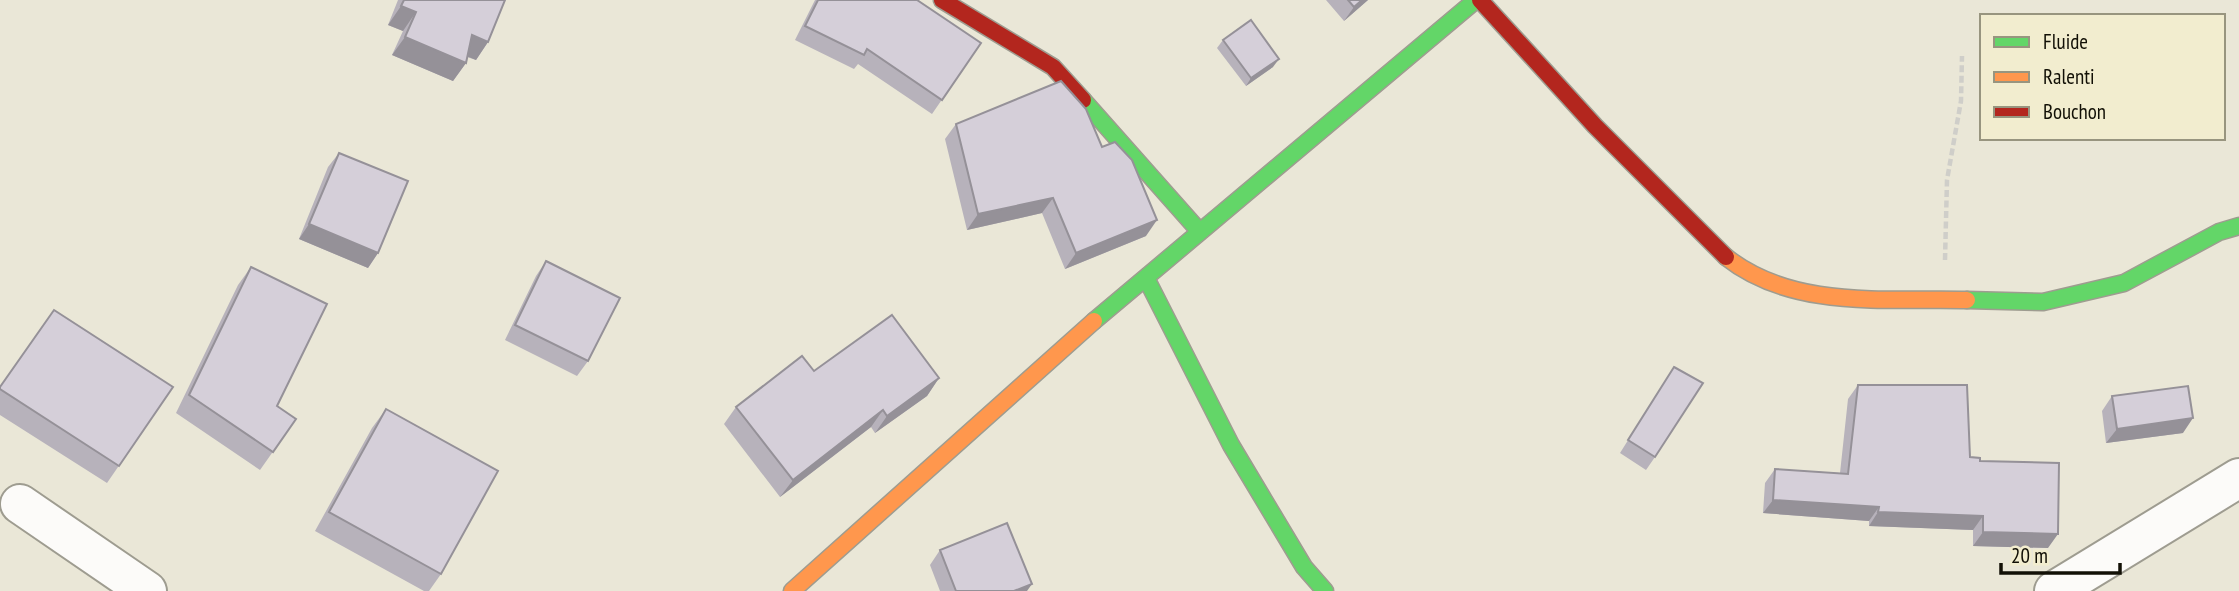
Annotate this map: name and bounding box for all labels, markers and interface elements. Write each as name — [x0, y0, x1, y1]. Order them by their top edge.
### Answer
legend — [1980, 14, 2225, 140]
text: Fluide — [2043, 28, 2088, 55]
text: Ralenti — [2043, 63, 2095, 90]
text: Bouchon — [2043, 98, 2106, 125]
scale bar — [2001, 532, 2120, 576]
text: 20 m — [2011, 542, 2048, 569]

